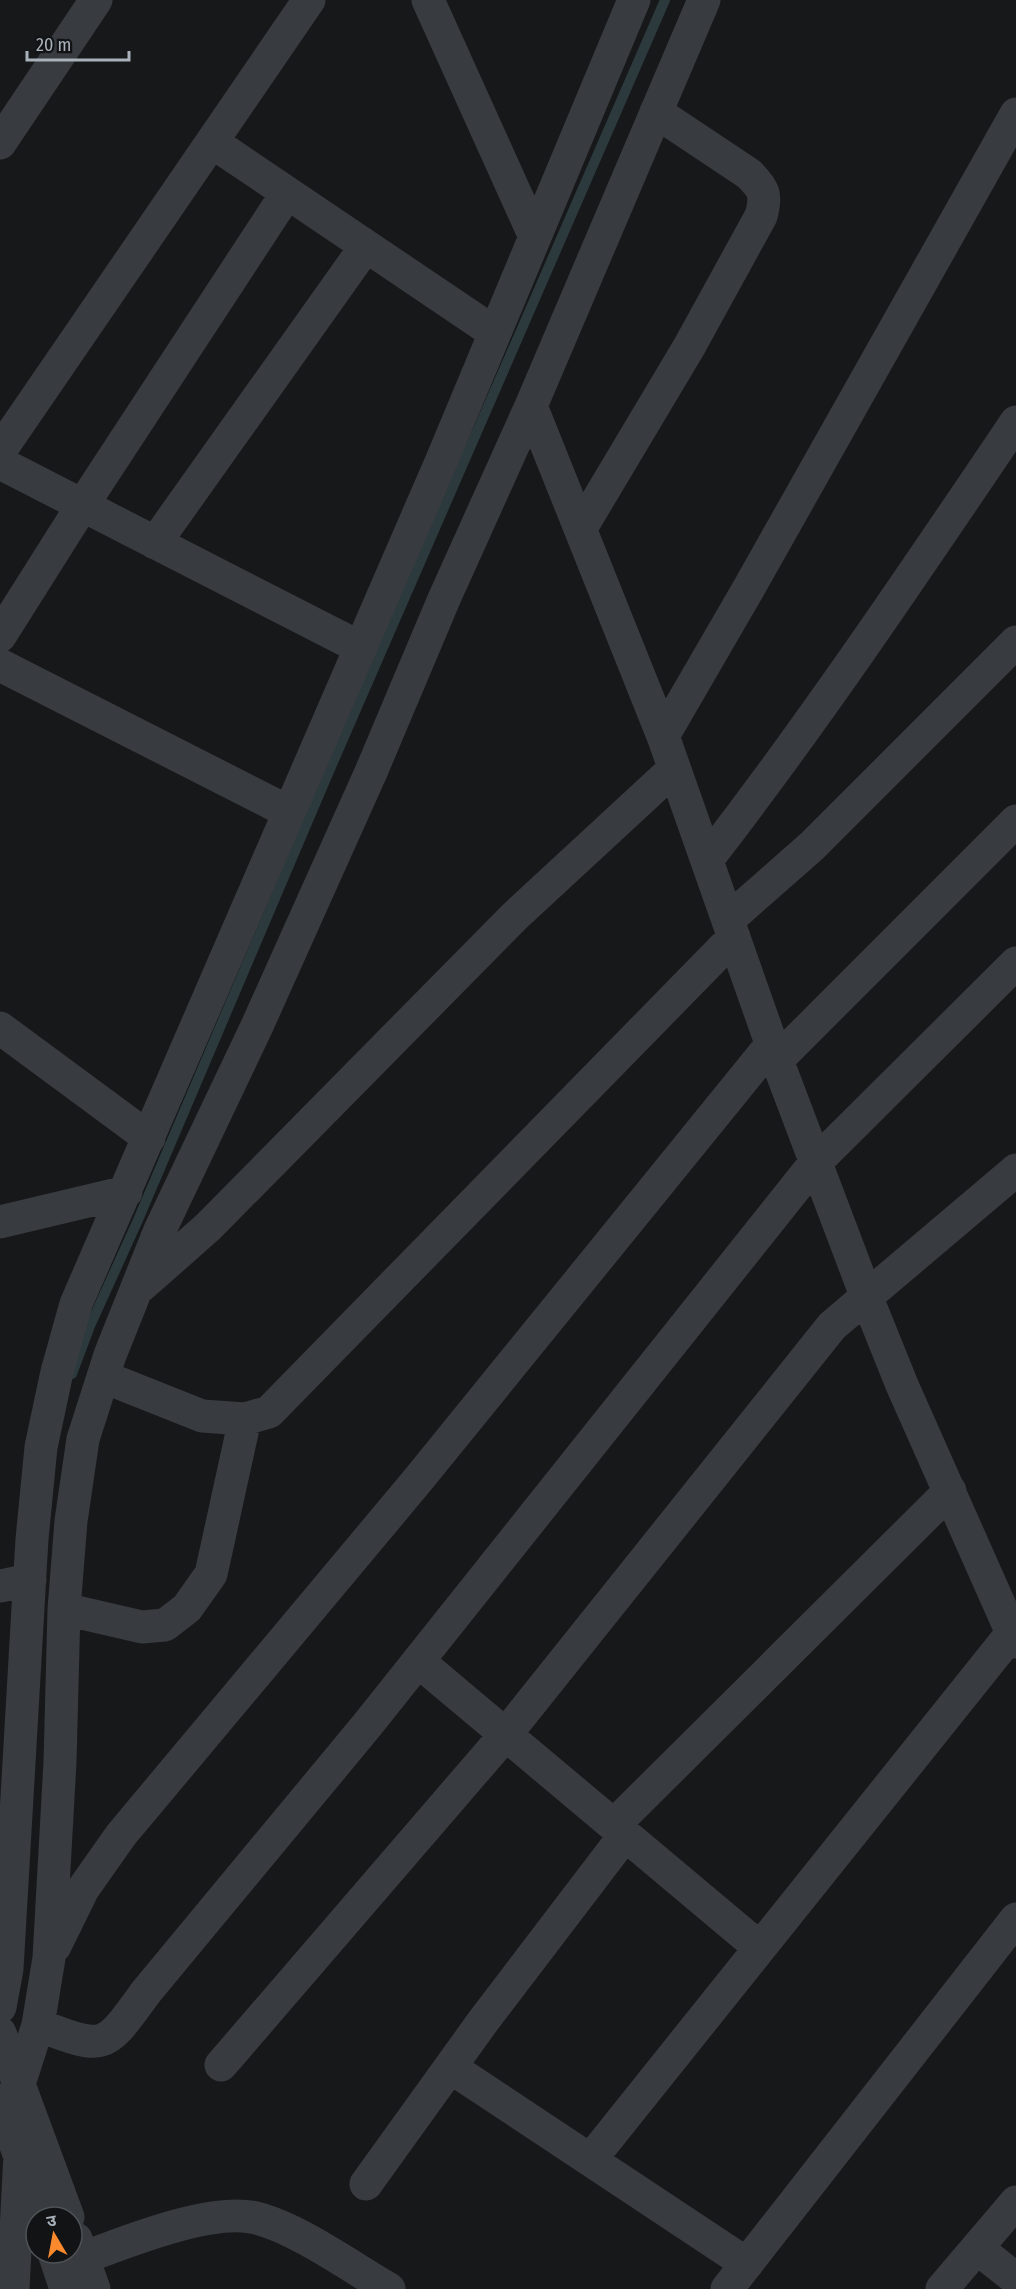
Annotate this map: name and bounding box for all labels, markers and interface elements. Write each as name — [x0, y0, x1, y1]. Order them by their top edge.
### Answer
scale bar — [27, 24, 129, 62]
text: 20 m — [36, 34, 71, 56]
north arrow — [24, 2205, 84, 2265]
text: उ — [45, 2210, 58, 2231]

